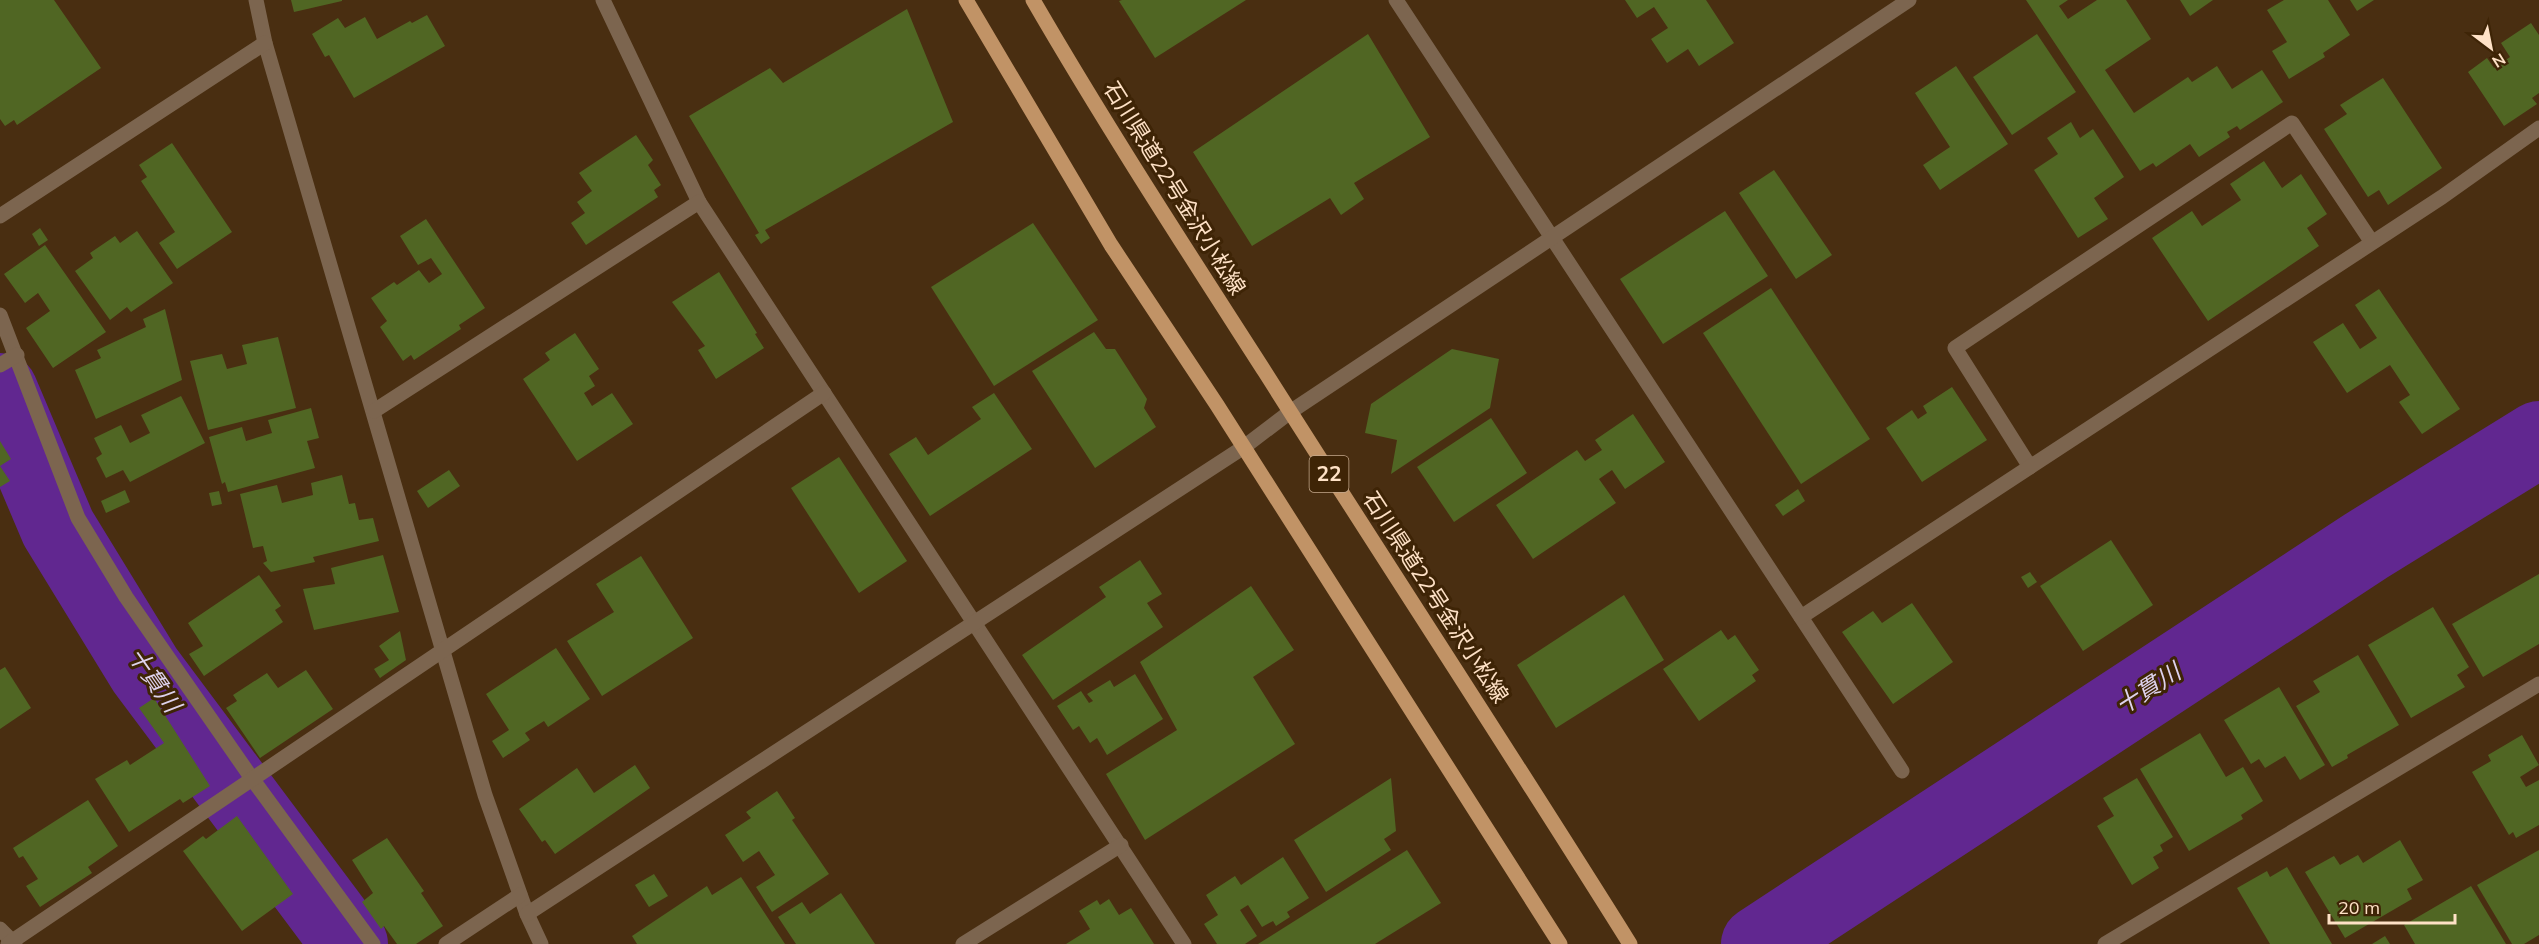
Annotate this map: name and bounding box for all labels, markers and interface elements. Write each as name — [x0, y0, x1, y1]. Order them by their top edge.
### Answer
north arrow — [2461, 18, 2521, 78]
text: N — [2489, 49, 2509, 72]
street label: 石川県道22号金沢小松線 — [1098, 76, 1252, 300]
road number: 22 — [1310, 456, 1348, 492]
street label: 石川県道22号金沢小松線 — [1357, 486, 1515, 708]
water label: 十貫川 — [122, 641, 189, 720]
water label: 十貫川 — [2109, 654, 2188, 720]
scale bar — [2329, 887, 2455, 925]
text: 20 m — [2338, 896, 2380, 919]

